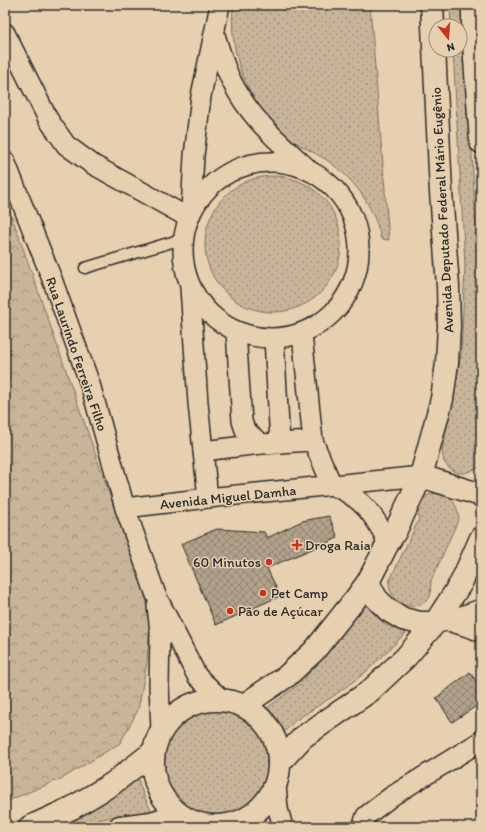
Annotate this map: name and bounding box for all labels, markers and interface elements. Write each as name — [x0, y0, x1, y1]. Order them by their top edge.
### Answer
north arrow — [428, 18, 468, 58]
text: N — [445, 40, 456, 54]
street label: Avenida Deputado Federal Mário Eugênio — [428, 87, 457, 333]
street label: Rua Laurindo Ferreira Filho — [42, 275, 111, 434]
street label: Avenida Miguel Damha — [159, 482, 297, 513]
place label: Droga Raia — [305, 537, 371, 554]
marker: Droga Raia — [292, 540, 302, 550]
place label: 60 Minutos — [193, 554, 261, 571]
marker: 60 Minutos — [264, 557, 274, 567]
place label: Pet Camp — [271, 585, 328, 602]
marker: Pet Camp — [258, 588, 268, 598]
place label: Pão de Açúcar — [238, 603, 324, 620]
marker: Pão de Açúcar — [225, 606, 235, 616]

